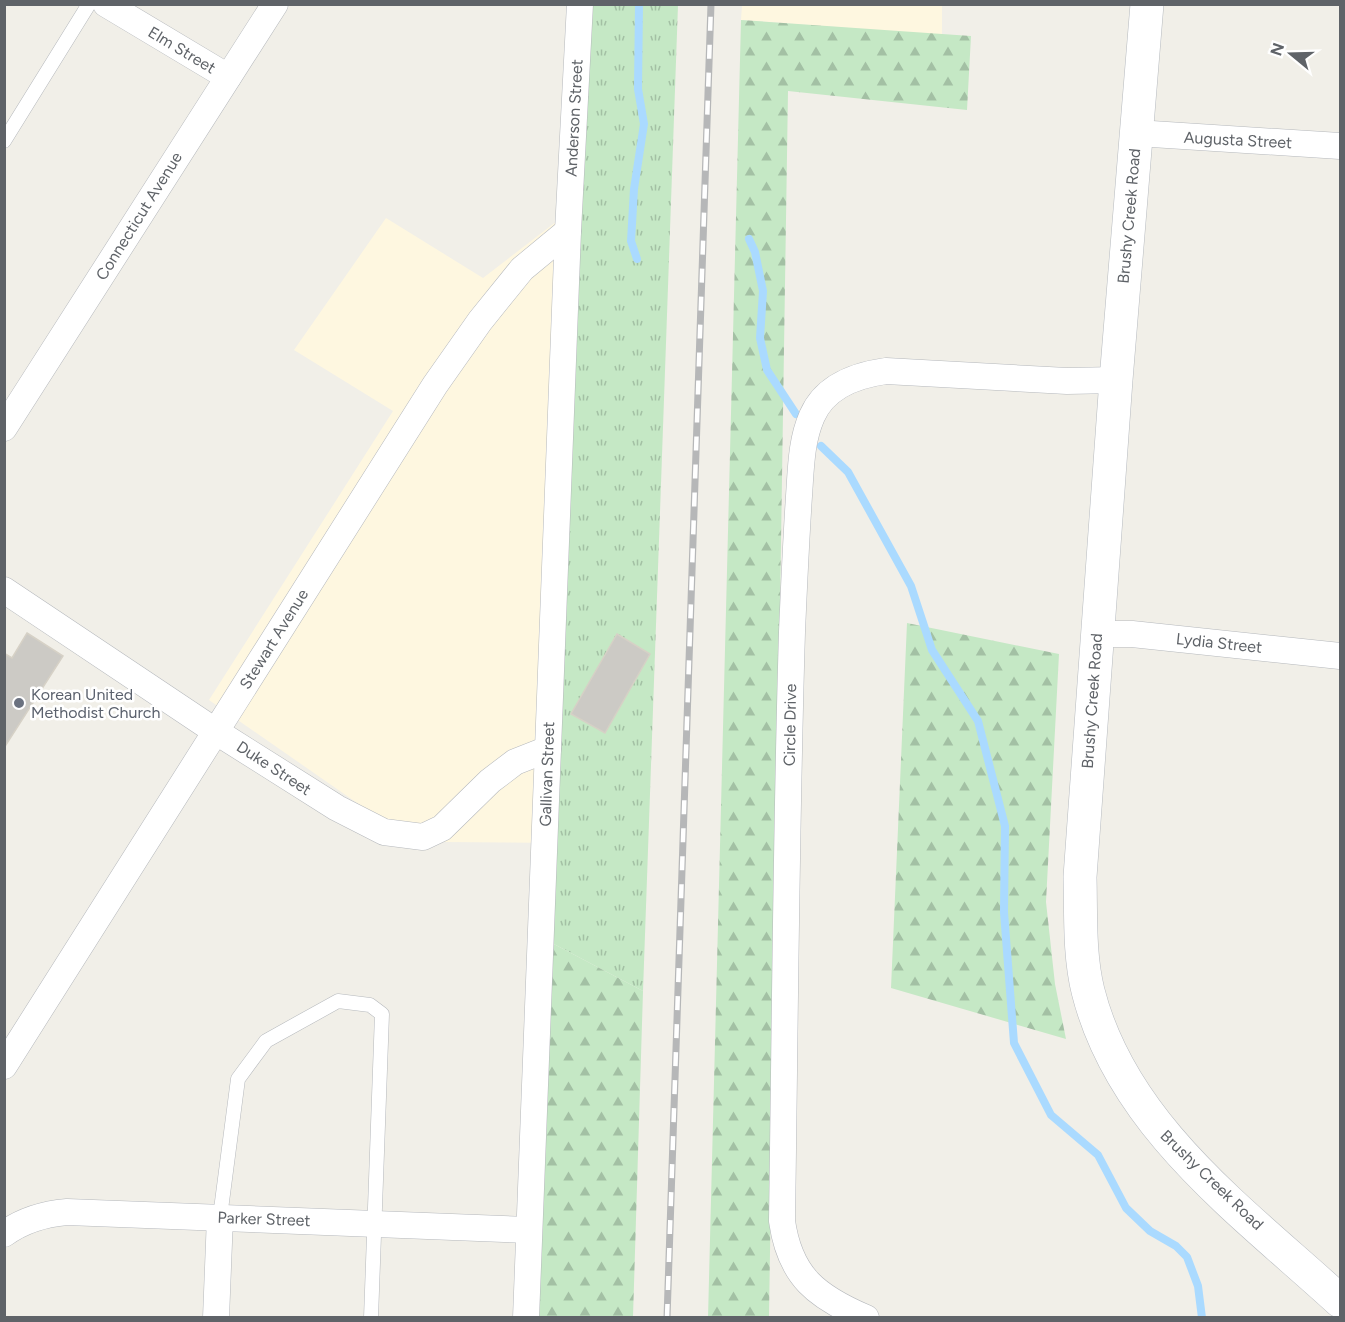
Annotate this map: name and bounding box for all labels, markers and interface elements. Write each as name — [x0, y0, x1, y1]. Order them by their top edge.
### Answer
street label: Elm Street — [145, 22, 219, 78]
north arrow — [1261, 24, 1321, 84]
text: N — [1266, 40, 1288, 58]
street label: Anderson Street — [561, 59, 587, 177]
street label: Augusta Street — [1183, 128, 1293, 152]
street label: Connecticut Avenue — [92, 148, 186, 284]
street label: Brushy Creek Road — [1114, 148, 1144, 284]
street label: Stewart Avenue — [236, 585, 313, 693]
street label: Lydia Street — [1175, 629, 1263, 657]
street label: Brushy Creek Road — [1078, 633, 1106, 769]
street label: Circle Drive — [780, 683, 800, 766]
place label: Korean United Methodist Church — [31, 685, 161, 722]
marker: Korean United Methodist Church — [12, 696, 26, 710]
street label: Gallivan Street — [536, 721, 558, 827]
street label: Duke Street — [233, 737, 315, 799]
street label: Brushy Creek Road — [1157, 1126, 1267, 1234]
street label: Parker Street — [217, 1208, 311, 1230]

